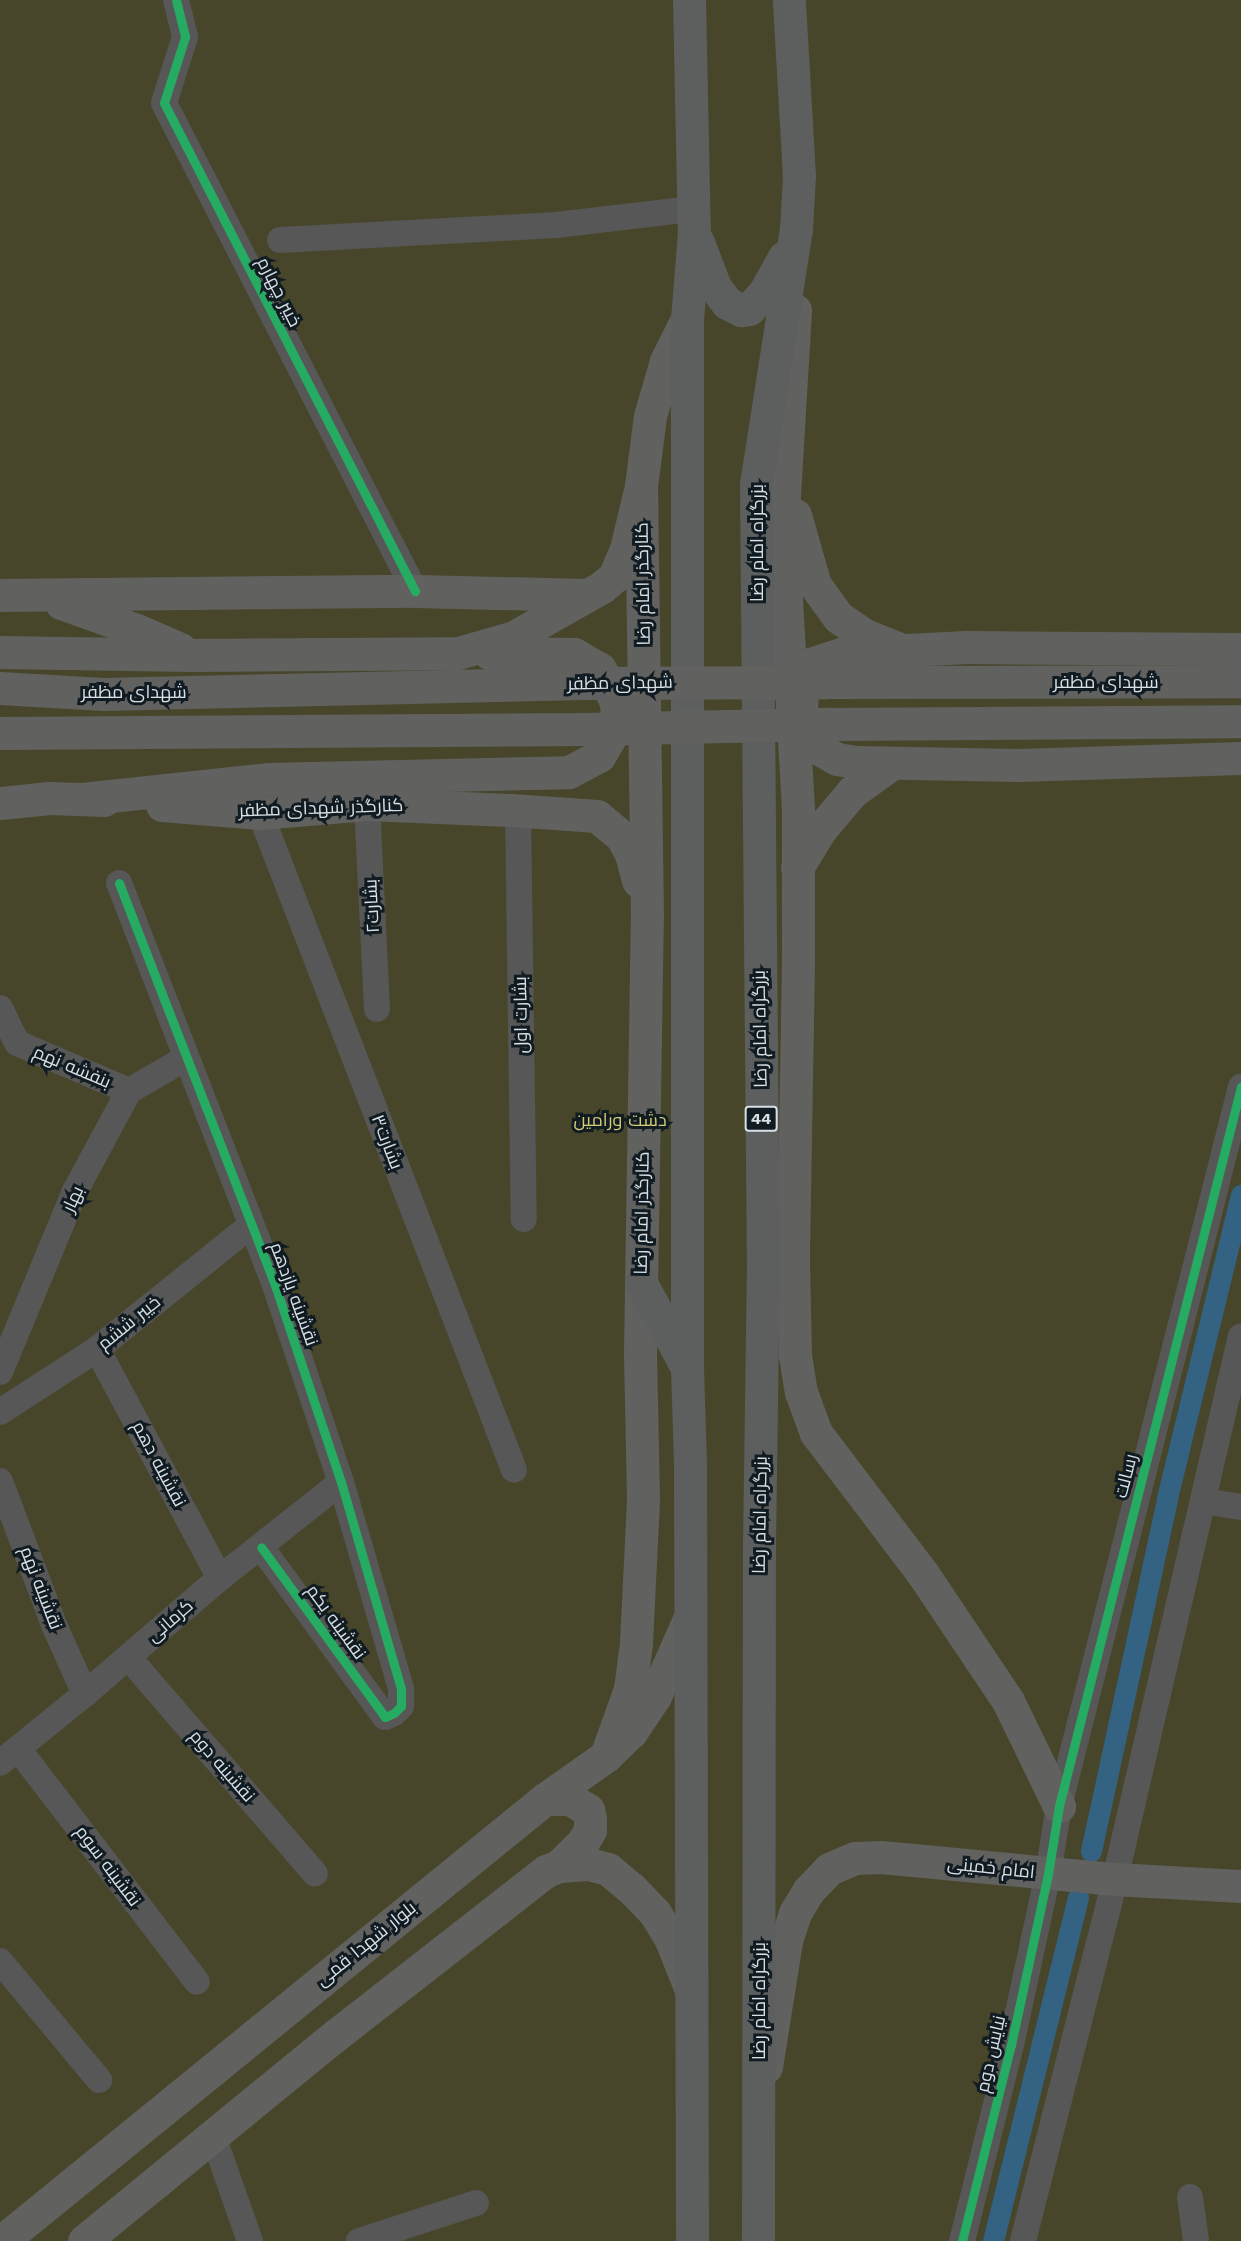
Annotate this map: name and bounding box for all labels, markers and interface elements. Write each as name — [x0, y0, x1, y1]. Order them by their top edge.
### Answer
street label: خیبر چهارم — [252, 254, 306, 330]
street label: بزرگراه امام رضا — [746, 484, 768, 602]
street label: کنارگذر امام رضا — [631, 522, 655, 646]
street label: شهدای مظفر — [567, 671, 673, 695]
street label: شهدای مظفر — [1053, 671, 1159, 693]
street label: شهدای مظفر — [81, 681, 187, 703]
street label: کنارگذر شهدای مظفر — [238, 794, 404, 822]
street label: بشارت۲ — [360, 878, 384, 934]
street label: بزرگراه امام رضا — [748, 970, 772, 1088]
street label: بشارت اول — [510, 976, 532, 1054]
street label: بنفشه نهم — [30, 1041, 114, 1093]
road number: 44 — [744, 1106, 777, 1132]
park label: دشت ورامین — [573, 1109, 667, 1131]
street label: بشارت۳ — [367, 1112, 407, 1172]
street label: کنارگذر امام رضا — [630, 1151, 654, 1275]
street label: بهار — [58, 1182, 88, 1216]
street label: نقشینه یازدهم — [265, 1239, 323, 1349]
street label: خیبر ششم — [93, 1291, 165, 1355]
street label: نقشینه دهم — [127, 1418, 191, 1510]
street label: رسالت — [1110, 1452, 1142, 1500]
street label: بزرگراه امام رضا — [748, 1456, 772, 1574]
street label: نقشینه نهم — [15, 1543, 67, 1633]
street label: نقشینه یکم — [302, 1580, 370, 1664]
street label: کرمانی — [142, 1595, 198, 1647]
street label: نقشینه دوم — [185, 1725, 259, 1807]
street label: نقشینه سوم — [71, 1821, 145, 1911]
street label: امام خمینی — [946, 1853, 1036, 1883]
street label: بلوار شهدا قمی — [311, 1897, 421, 1991]
street label: بزرگراه امام رضا — [748, 1942, 770, 2060]
street label: نیایش دوم — [972, 2013, 1010, 2095]

